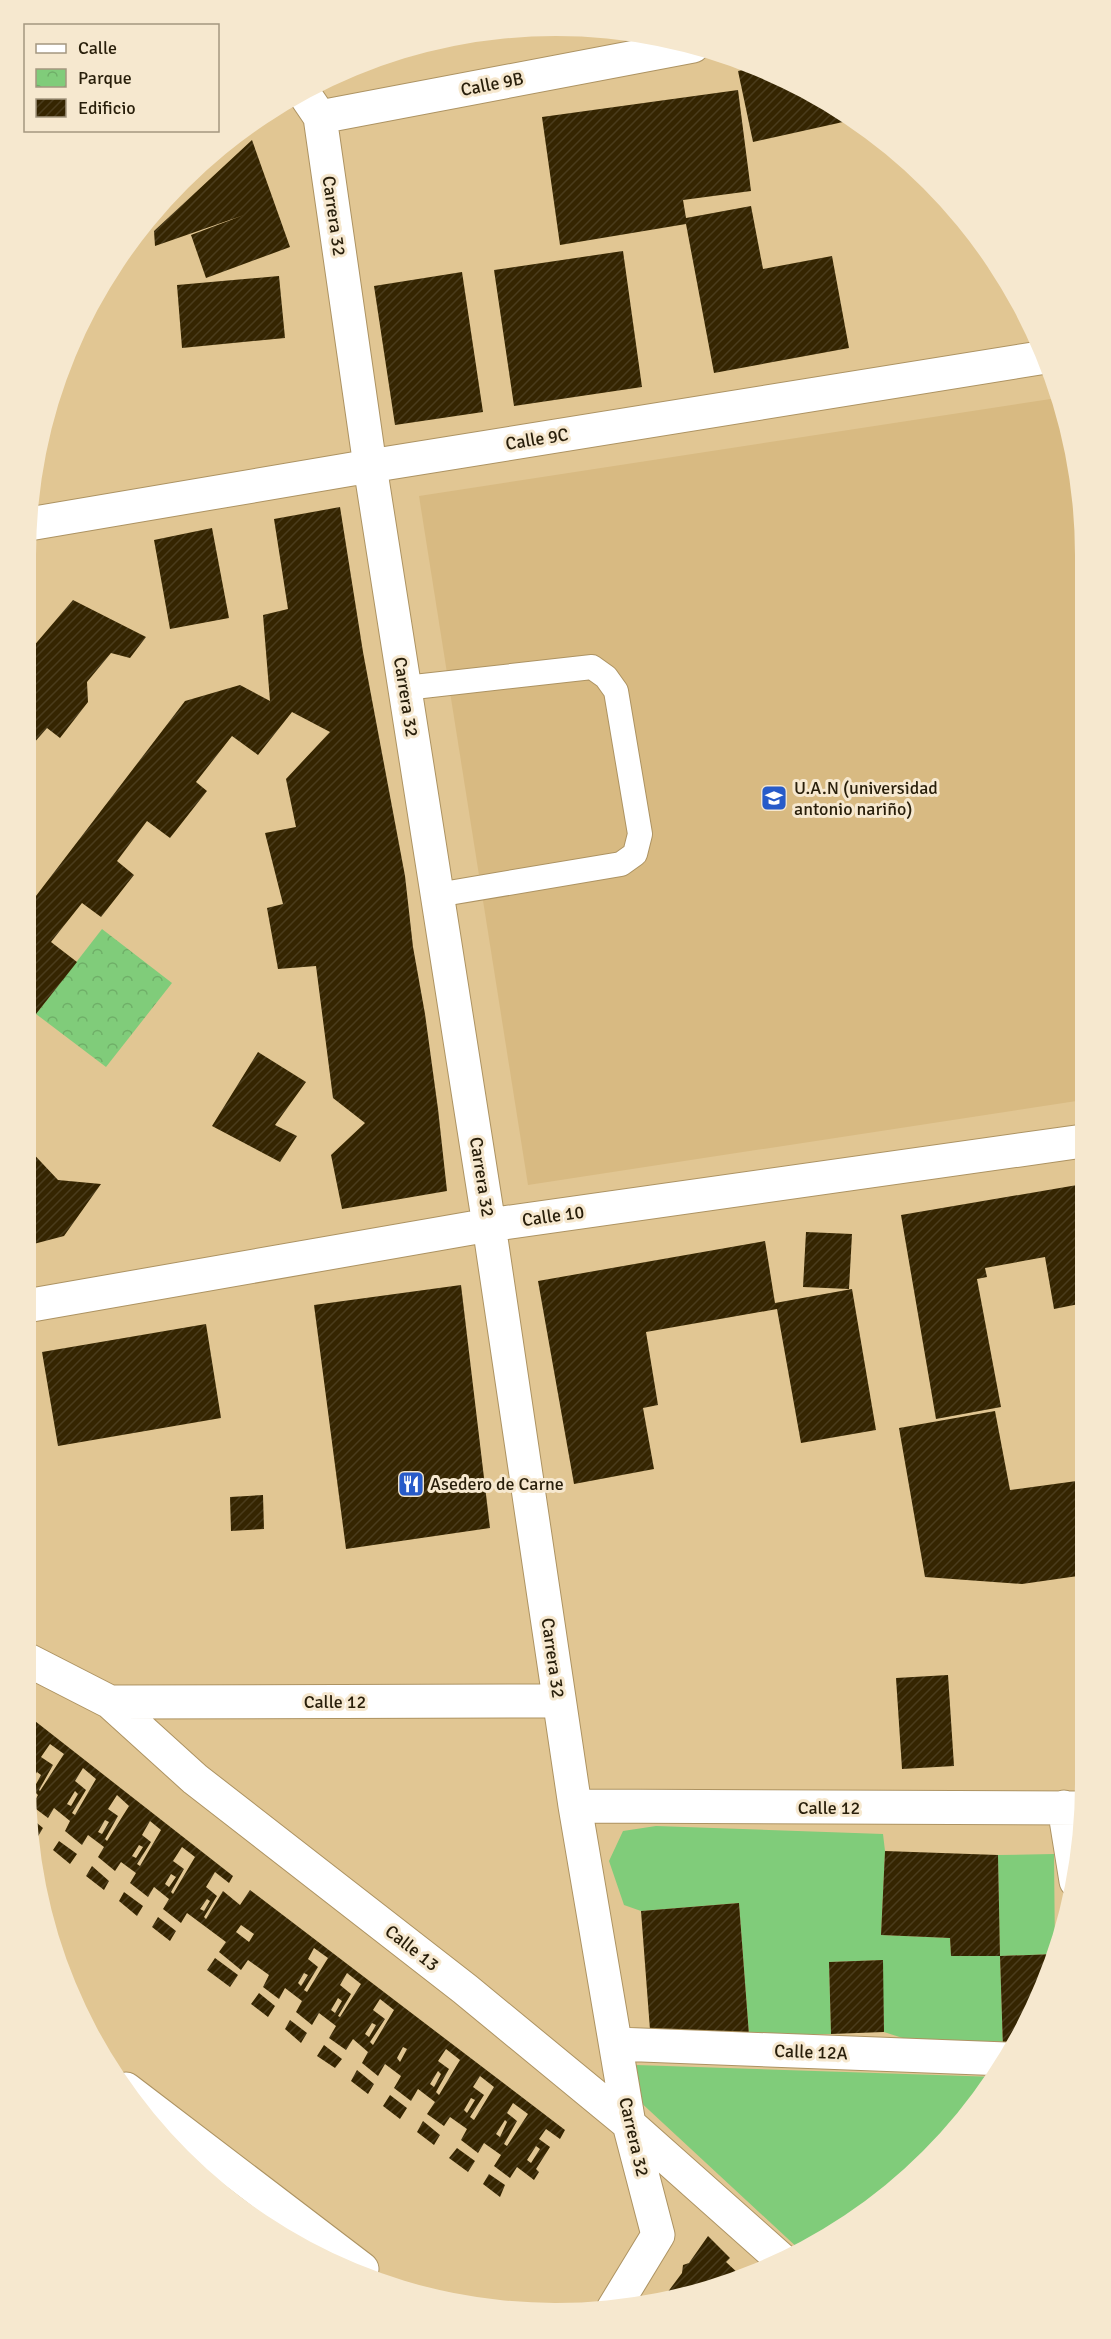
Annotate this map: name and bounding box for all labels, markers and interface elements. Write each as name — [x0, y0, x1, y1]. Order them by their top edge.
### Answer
legend — [24, 24, 219, 132]
text: Calle — [78, 37, 117, 59]
text: Parque — [78, 67, 132, 89]
street label: Calle 9B — [459, 67, 525, 101]
text: Edificio — [78, 97, 136, 119]
street label: Carrera 32 — [317, 174, 351, 258]
street label: Calle 9C — [504, 423, 570, 455]
street label: Carrera 32 — [389, 655, 423, 739]
place label: U.A.N (universidad antonio nariño) — [794, 777, 938, 820]
school or university icon: U.A.N (universidad antonio nariño) — [759, 783, 789, 813]
street label: Carrera 32 — [465, 1135, 499, 1219]
street label: Calle 10 — [521, 1201, 585, 1231]
restaurant icon: Asedero de Carne — [396, 1469, 426, 1499]
place label: Asedero de Carne — [430, 1473, 564, 1495]
street label: Carrera 32 — [536, 1616, 570, 1700]
street label: Calle 12 — [304, 1691, 366, 1713]
street label: Calle 12 — [798, 1797, 860, 1819]
street label: Calle 13 — [381, 1920, 443, 1976]
street label: Calle 12A — [774, 2040, 848, 2064]
street label: Carrera 32 — [614, 2095, 654, 2179]

